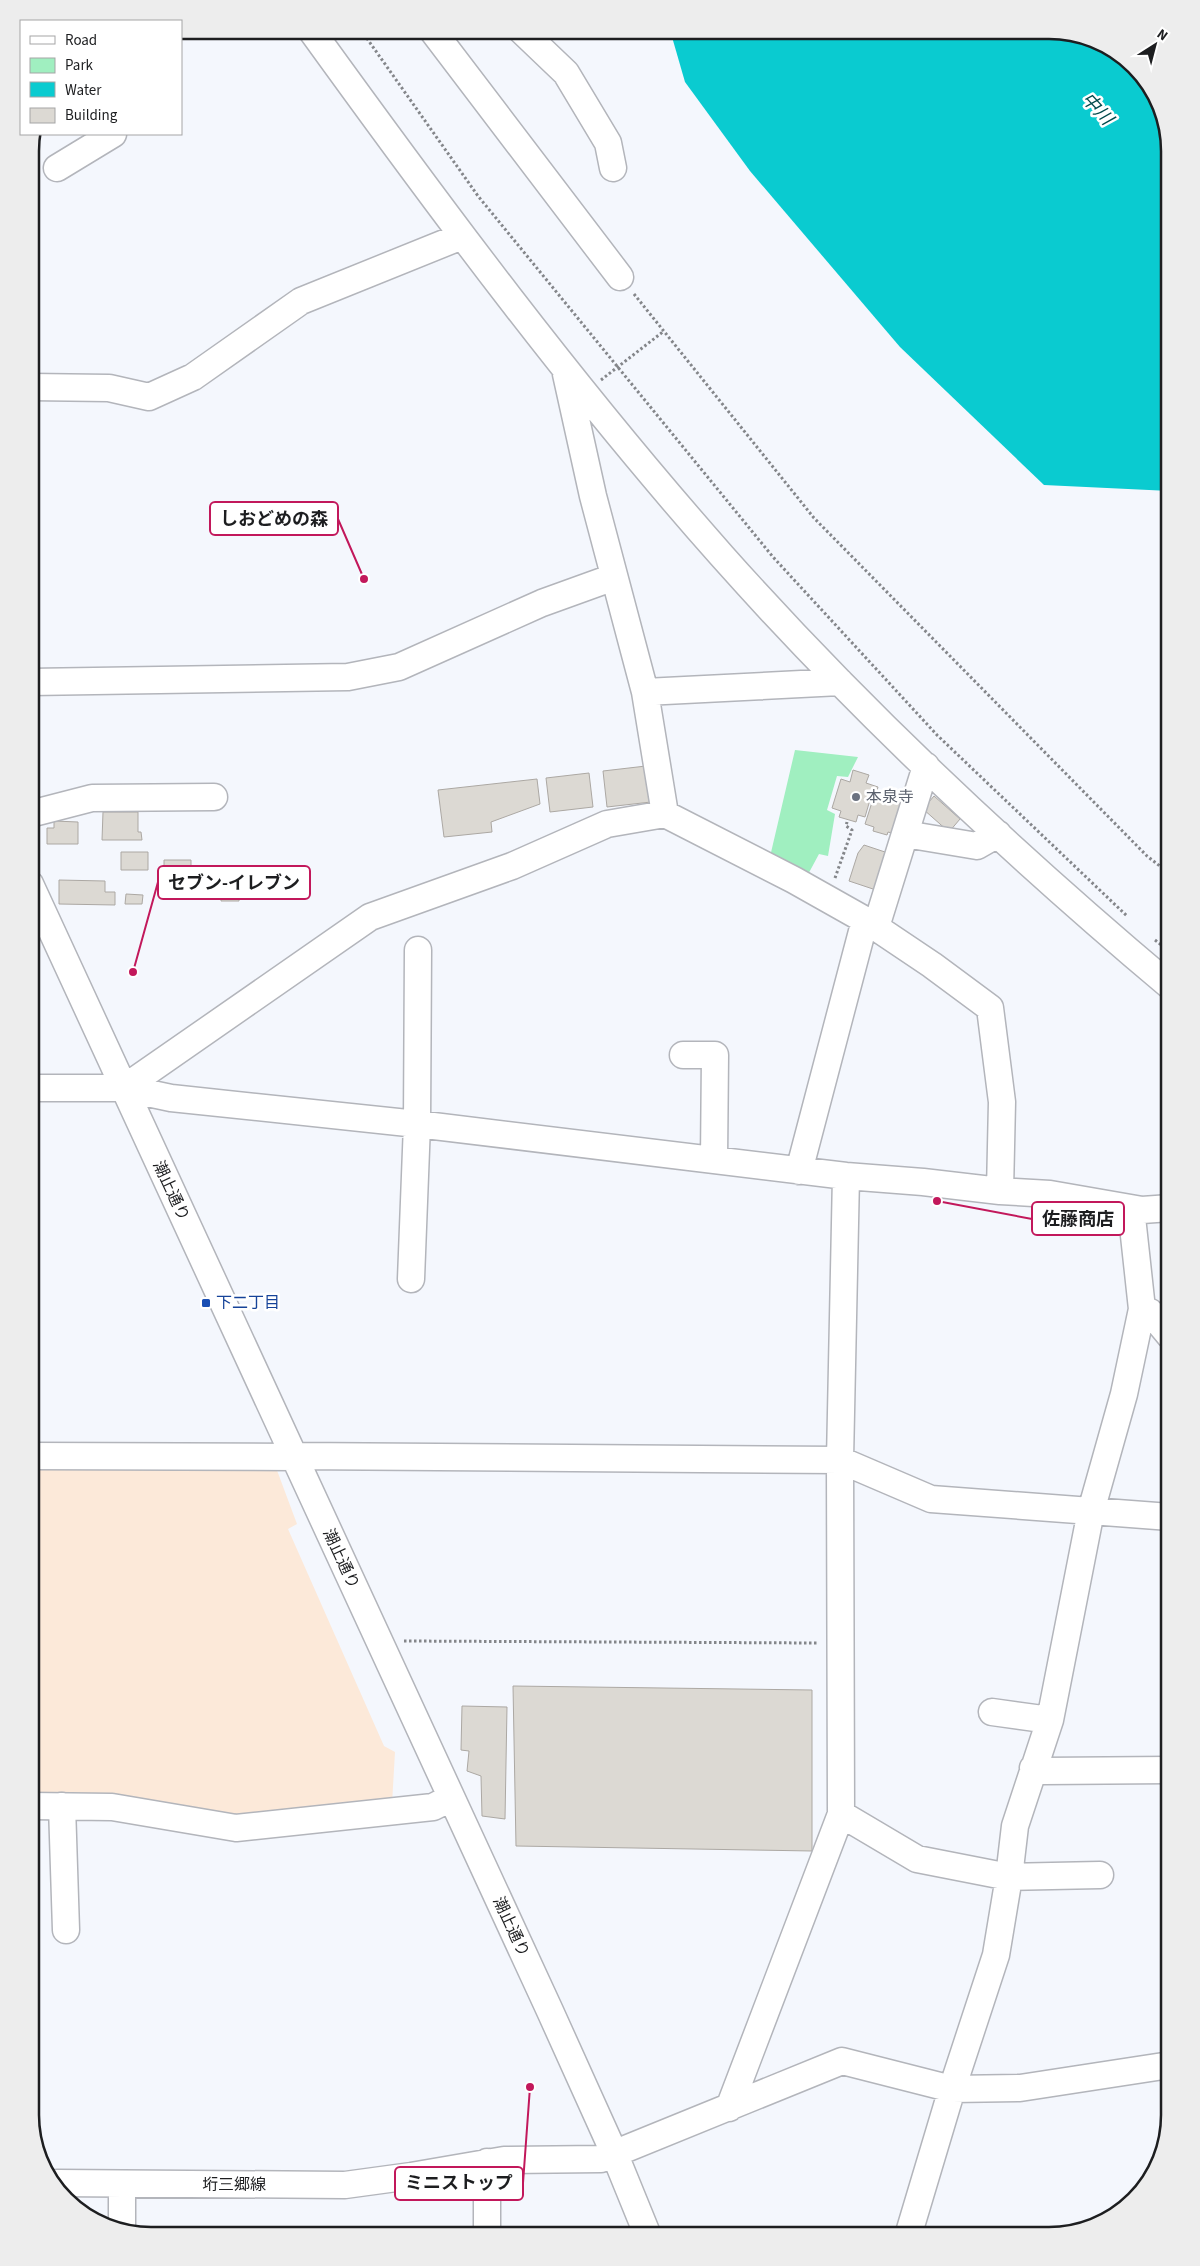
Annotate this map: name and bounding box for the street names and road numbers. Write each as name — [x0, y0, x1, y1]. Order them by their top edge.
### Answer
street label: 潮止通り — [148, 1157, 194, 1225]
street label: 潮止通り — [318, 1525, 364, 1593]
street label: 潮止通り — [488, 1893, 534, 1961]
street label: 垳三郷線 — [202, 2174, 266, 2196]

